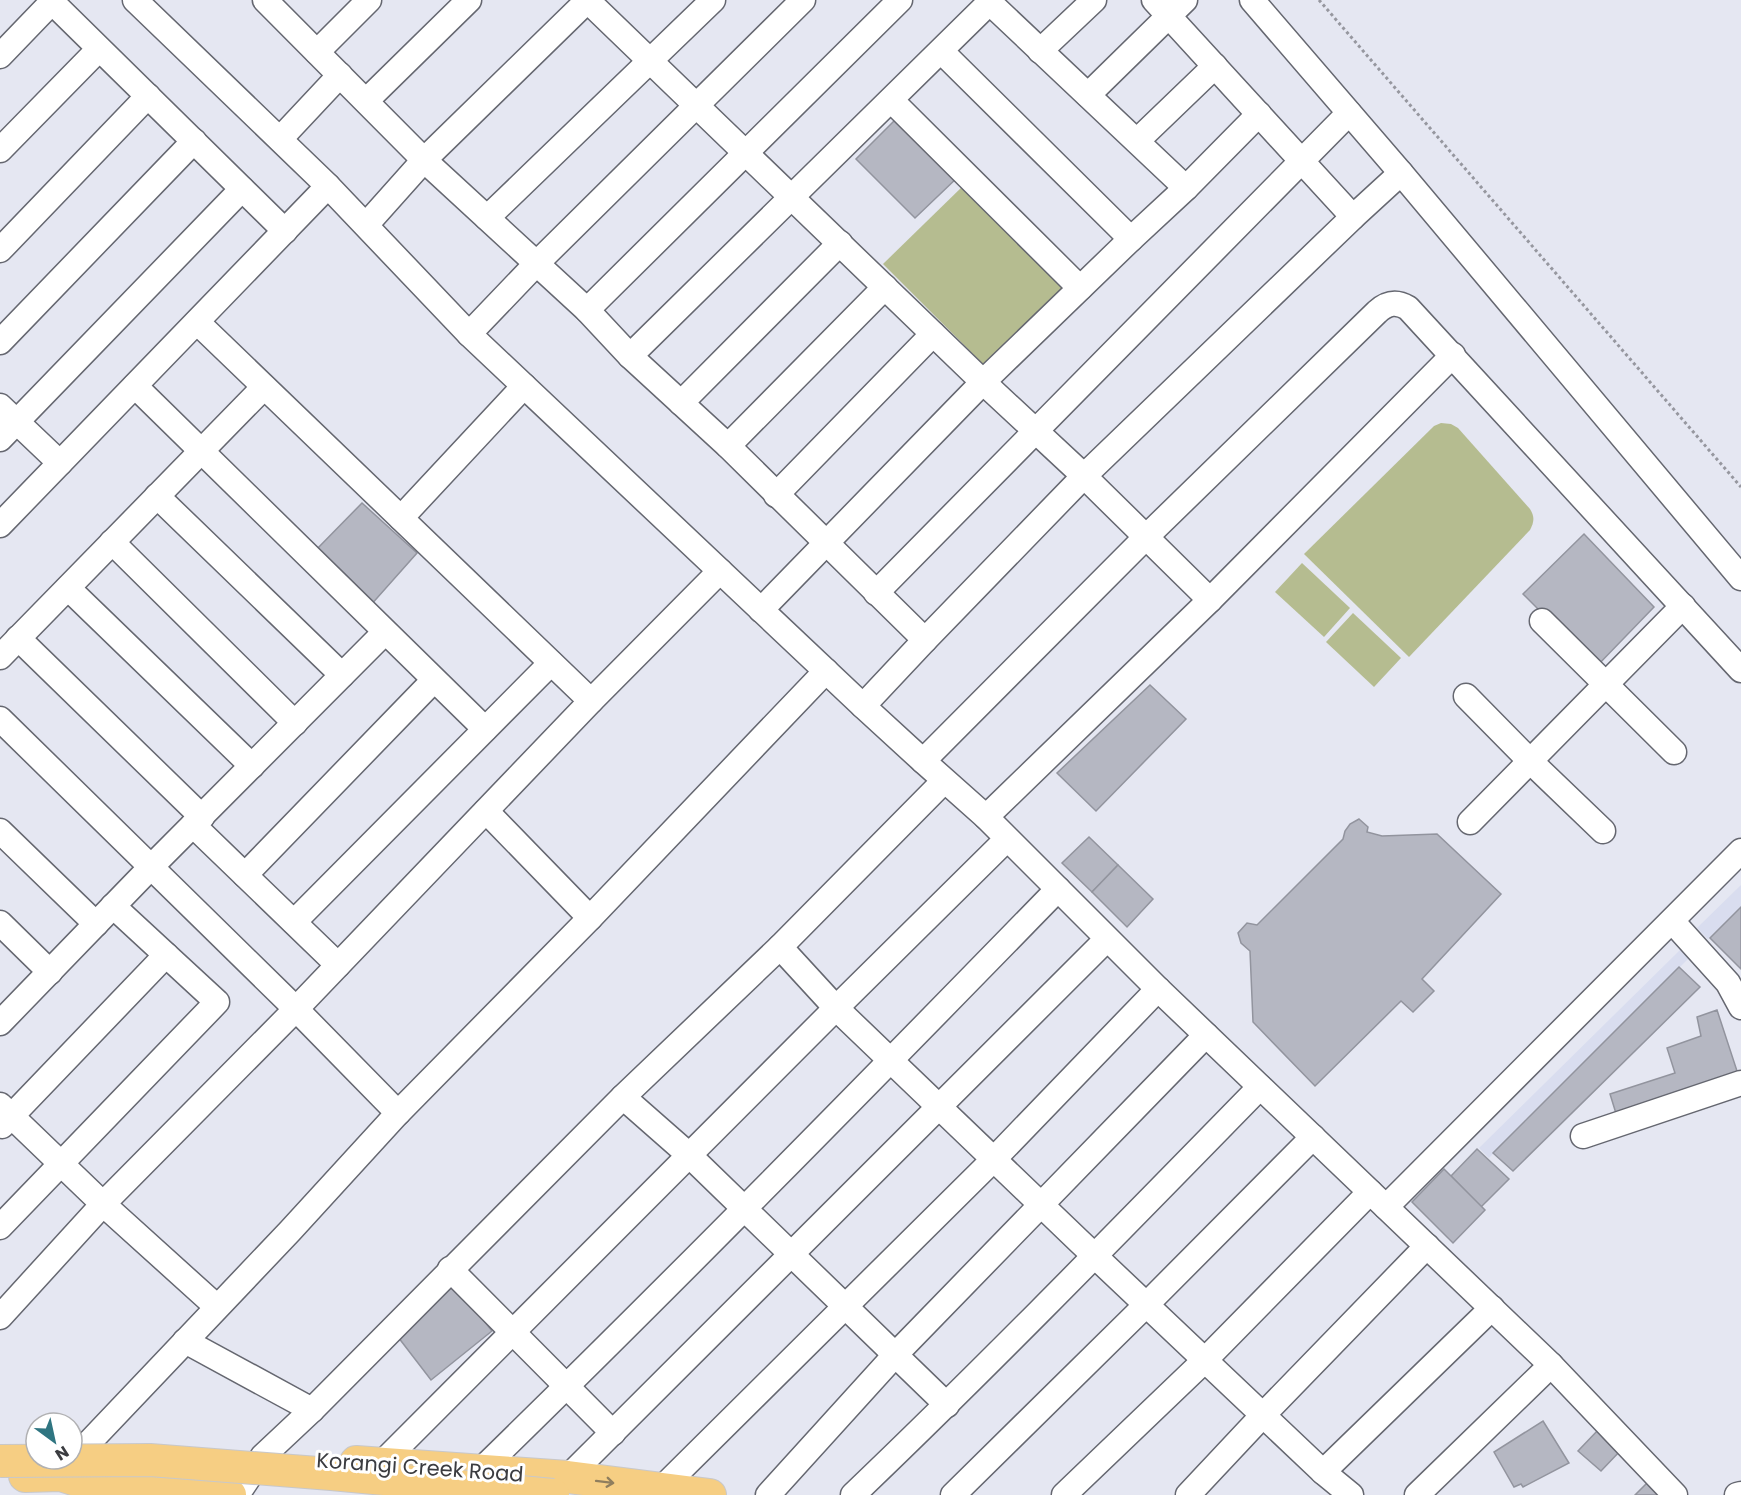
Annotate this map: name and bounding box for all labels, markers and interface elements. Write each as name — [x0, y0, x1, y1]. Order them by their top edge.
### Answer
north arrow — [24, 1411, 84, 1471]
text: N — [51, 1440, 73, 1466]
street label: Korangi Creek Road — [315, 1445, 525, 1489]
one-way arrow — [595, 1477, 615, 1488]

